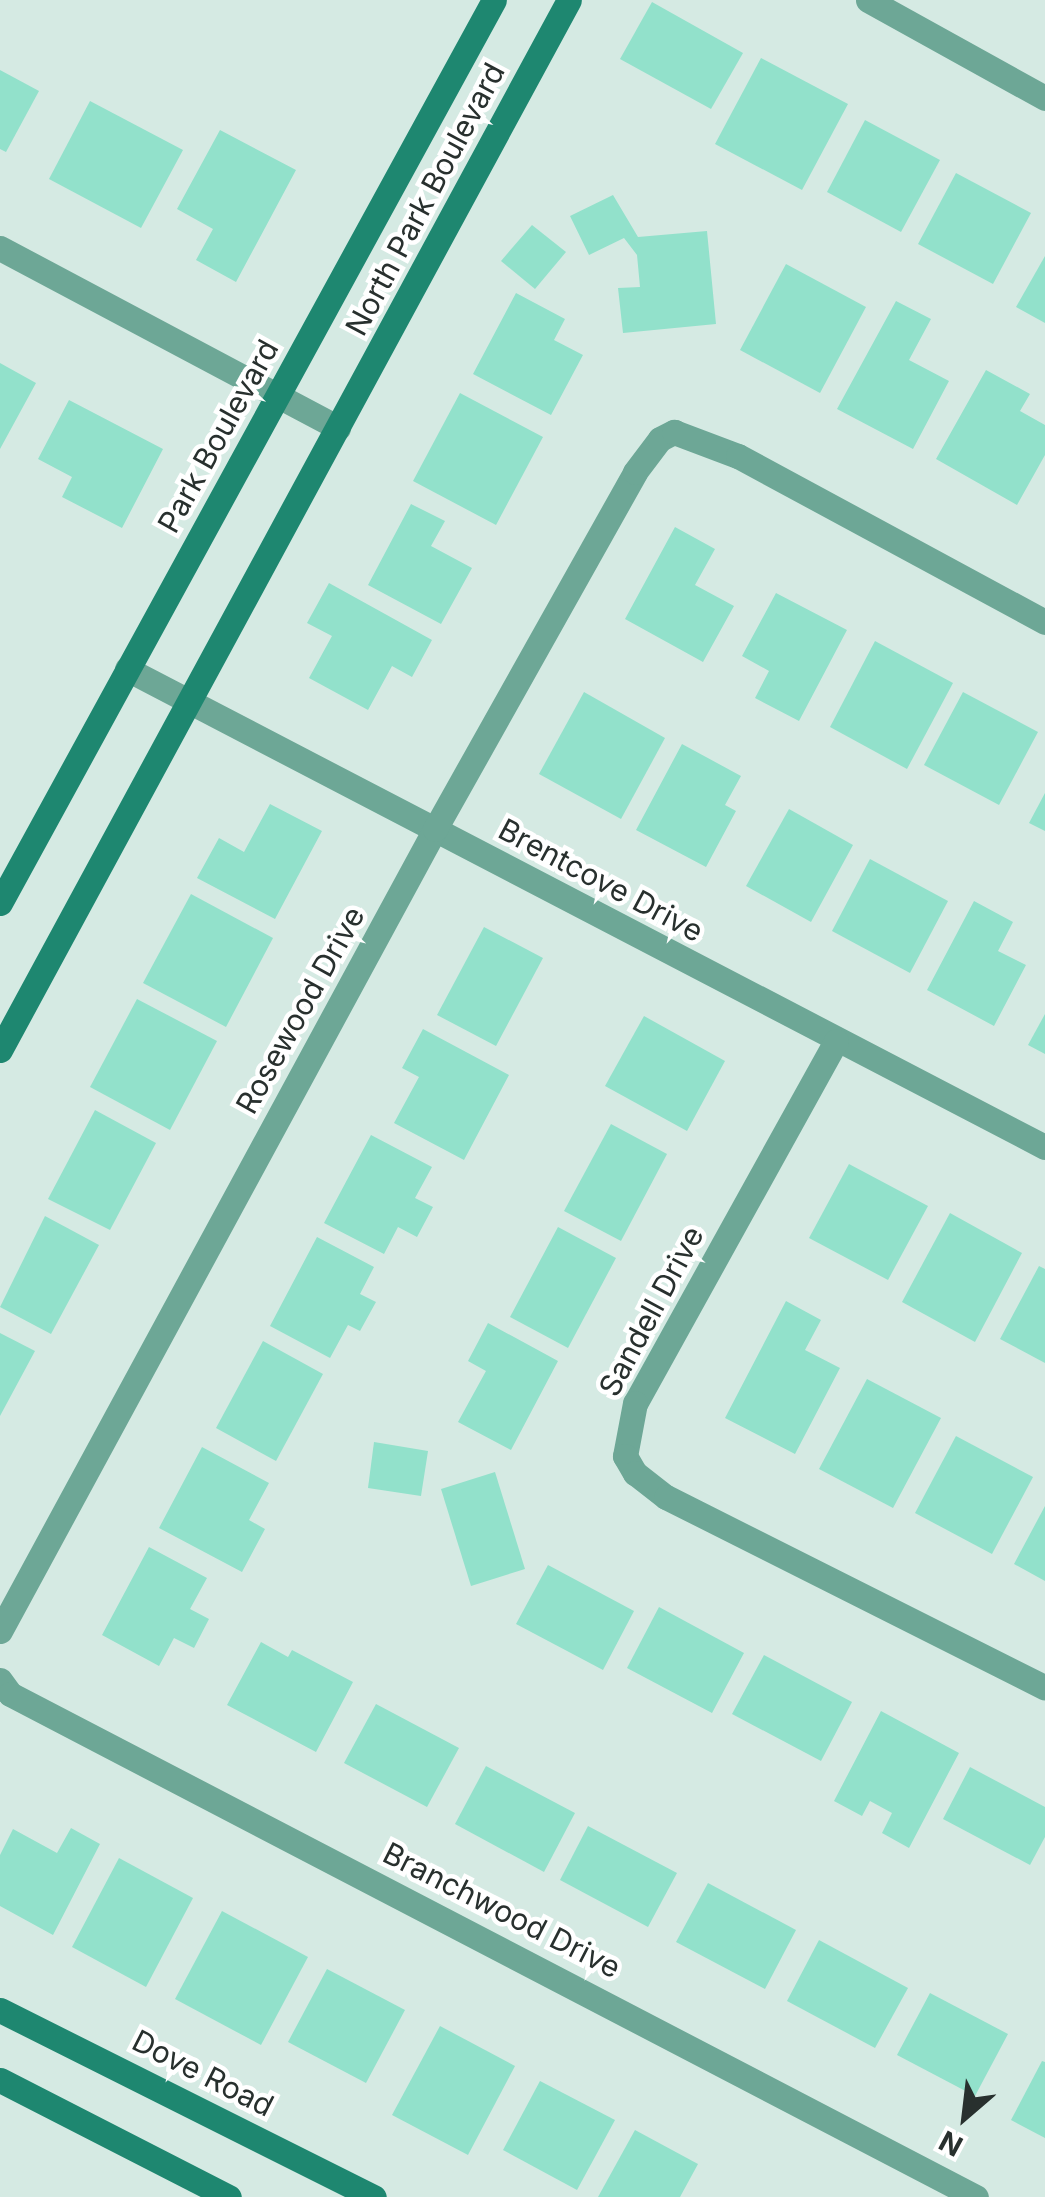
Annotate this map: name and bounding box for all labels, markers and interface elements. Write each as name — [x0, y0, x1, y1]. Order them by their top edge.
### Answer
street label: North Park Boulevard — [338, 57, 512, 341]
street label: Park Boulevard — [150, 333, 286, 539]
street label: Brentcove Drive — [493, 811, 709, 949]
street label: Rosewood Drive — [228, 900, 372, 1120]
street label: Sandell Drive — [591, 1220, 711, 1402]
street label: Branchwood Drive — [377, 1835, 627, 1985]
street label: Dove Road — [126, 2022, 280, 2124]
north arrow — [915, 2067, 1015, 2167]
text: N — [934, 2123, 968, 2164]

